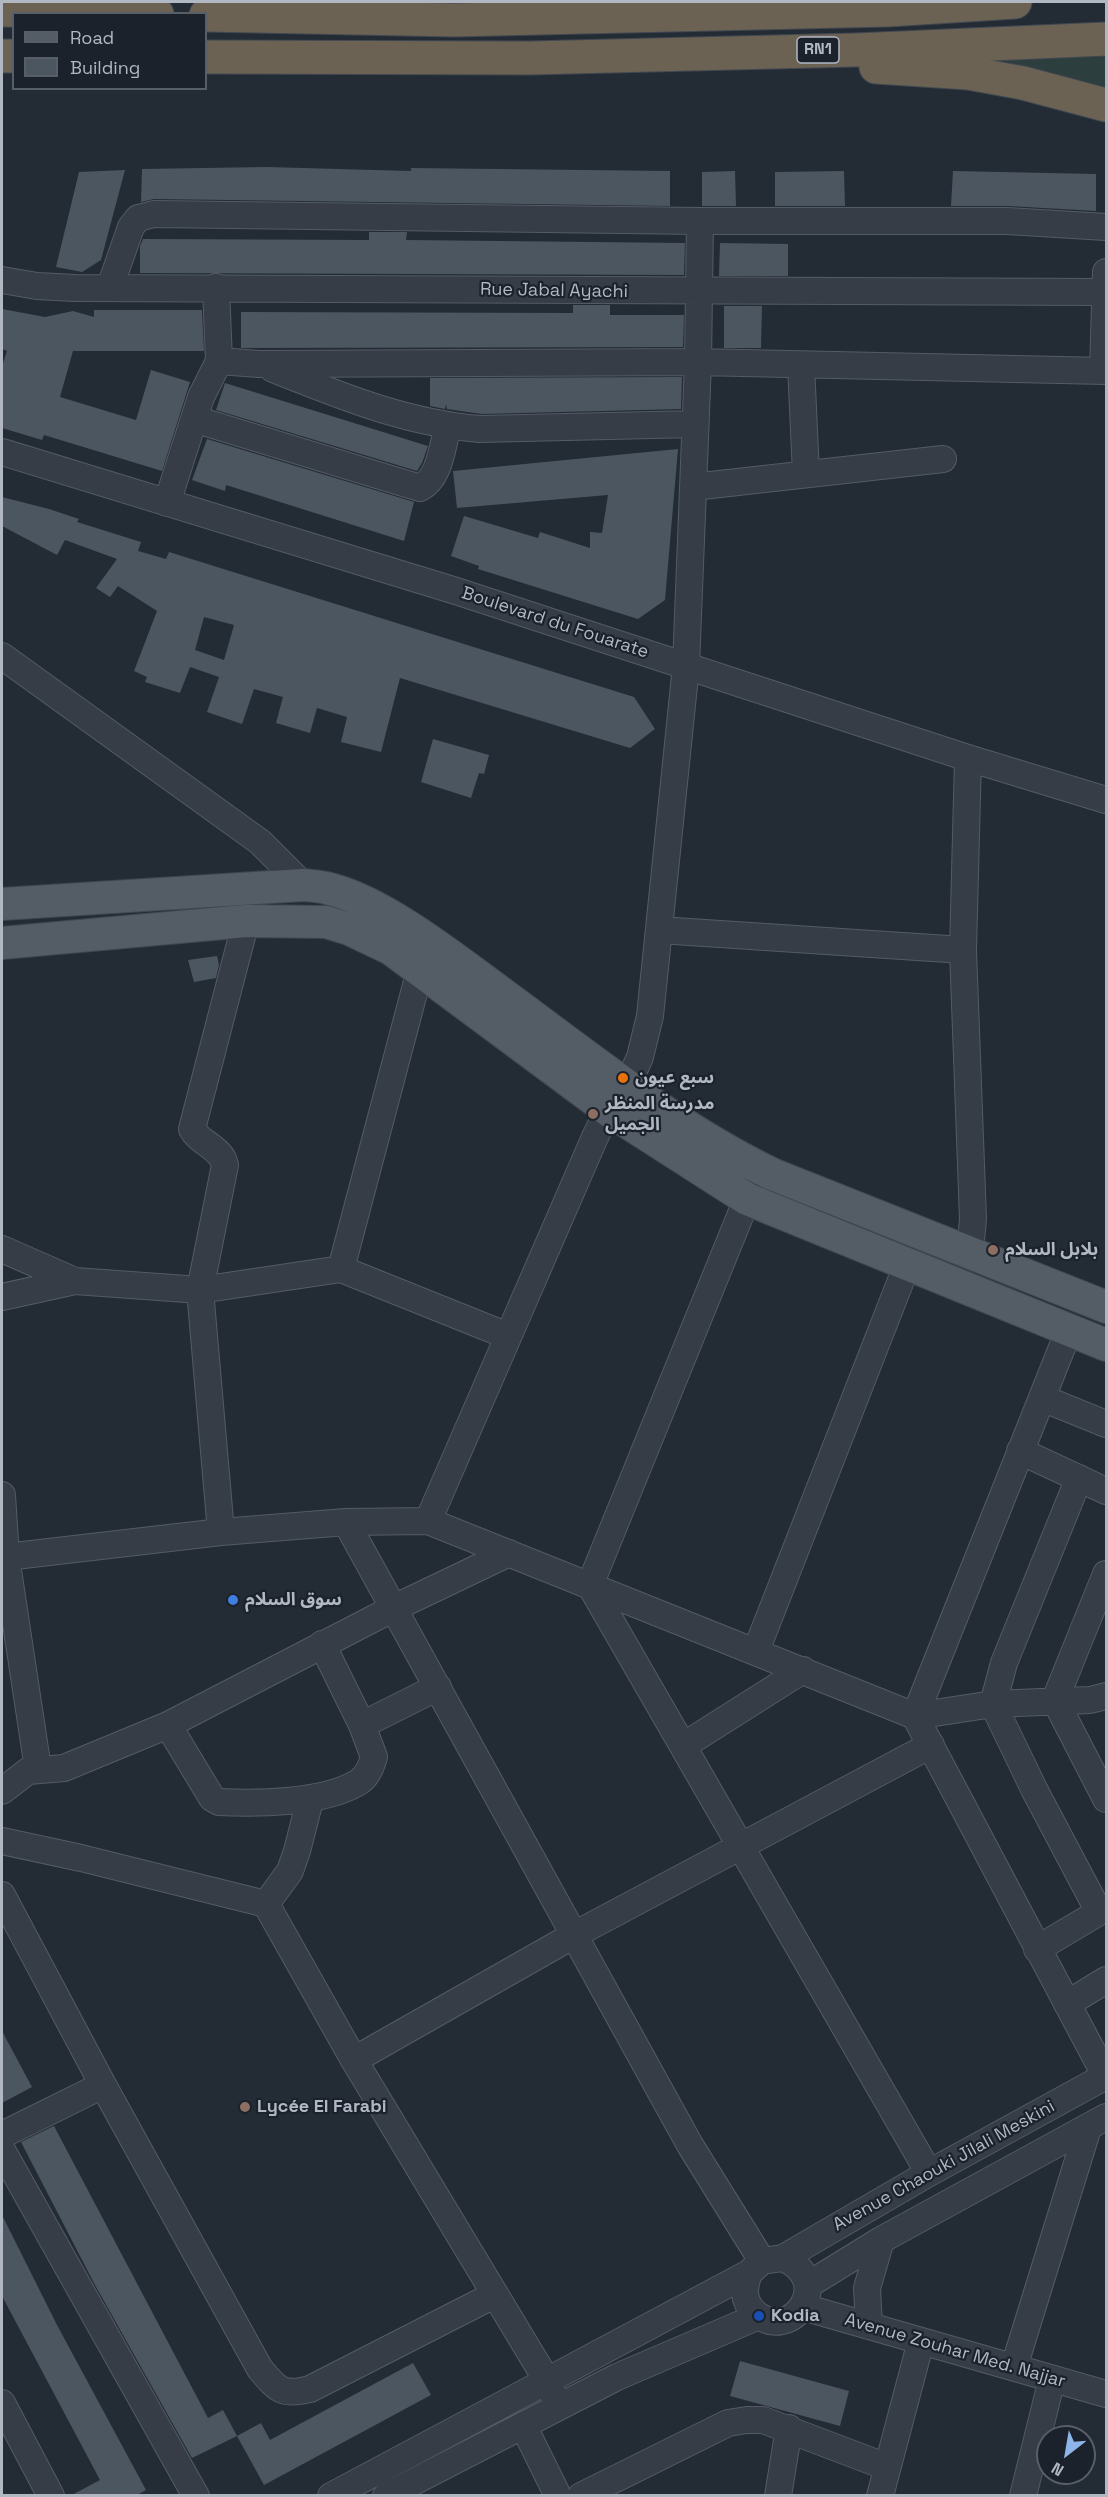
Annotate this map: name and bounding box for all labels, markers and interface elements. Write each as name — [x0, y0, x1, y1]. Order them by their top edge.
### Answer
legend — [12, 12, 207, 90]
text: Road — [70, 26, 114, 49]
road number: RN1 — [797, 37, 839, 63]
text: Building — [70, 56, 140, 79]
street label: Rue Jabal Ayachi — [480, 279, 628, 303]
street label: Boulevard du Fouarate — [459, 583, 651, 663]
place label: سبع عيون — [635, 1067, 714, 1089]
marker: سبع عيون — [616, 1071, 630, 1085]
place label: مدرسة المنظر الجميل — [605, 1093, 714, 1136]
marker: مدرسة المنظر الجميل — [586, 1107, 600, 1121]
place label: بلابل السلام — [1005, 1239, 1098, 1261]
marker: بلابل السلام — [986, 1243, 1000, 1257]
place label: سوق السلام — [245, 1589, 342, 1611]
marker: سوق السلام — [226, 1593, 240, 1607]
place label: Lycée El Farabi — [257, 2096, 387, 2118]
street label: Avenue Chaouki Jilali Meskini — [829, 2096, 1059, 2236]
marker: Lycée El Farabi — [238, 2100, 252, 2114]
place label: Kodia — [771, 2305, 820, 2327]
marker: Kodia — [752, 2309, 766, 2323]
street label: Avenue Zouhar Med. Najjar — [842, 2309, 1068, 2393]
north arrow — [1036, 2425, 1096, 2485]
text: N — [1048, 2457, 1068, 2481]

